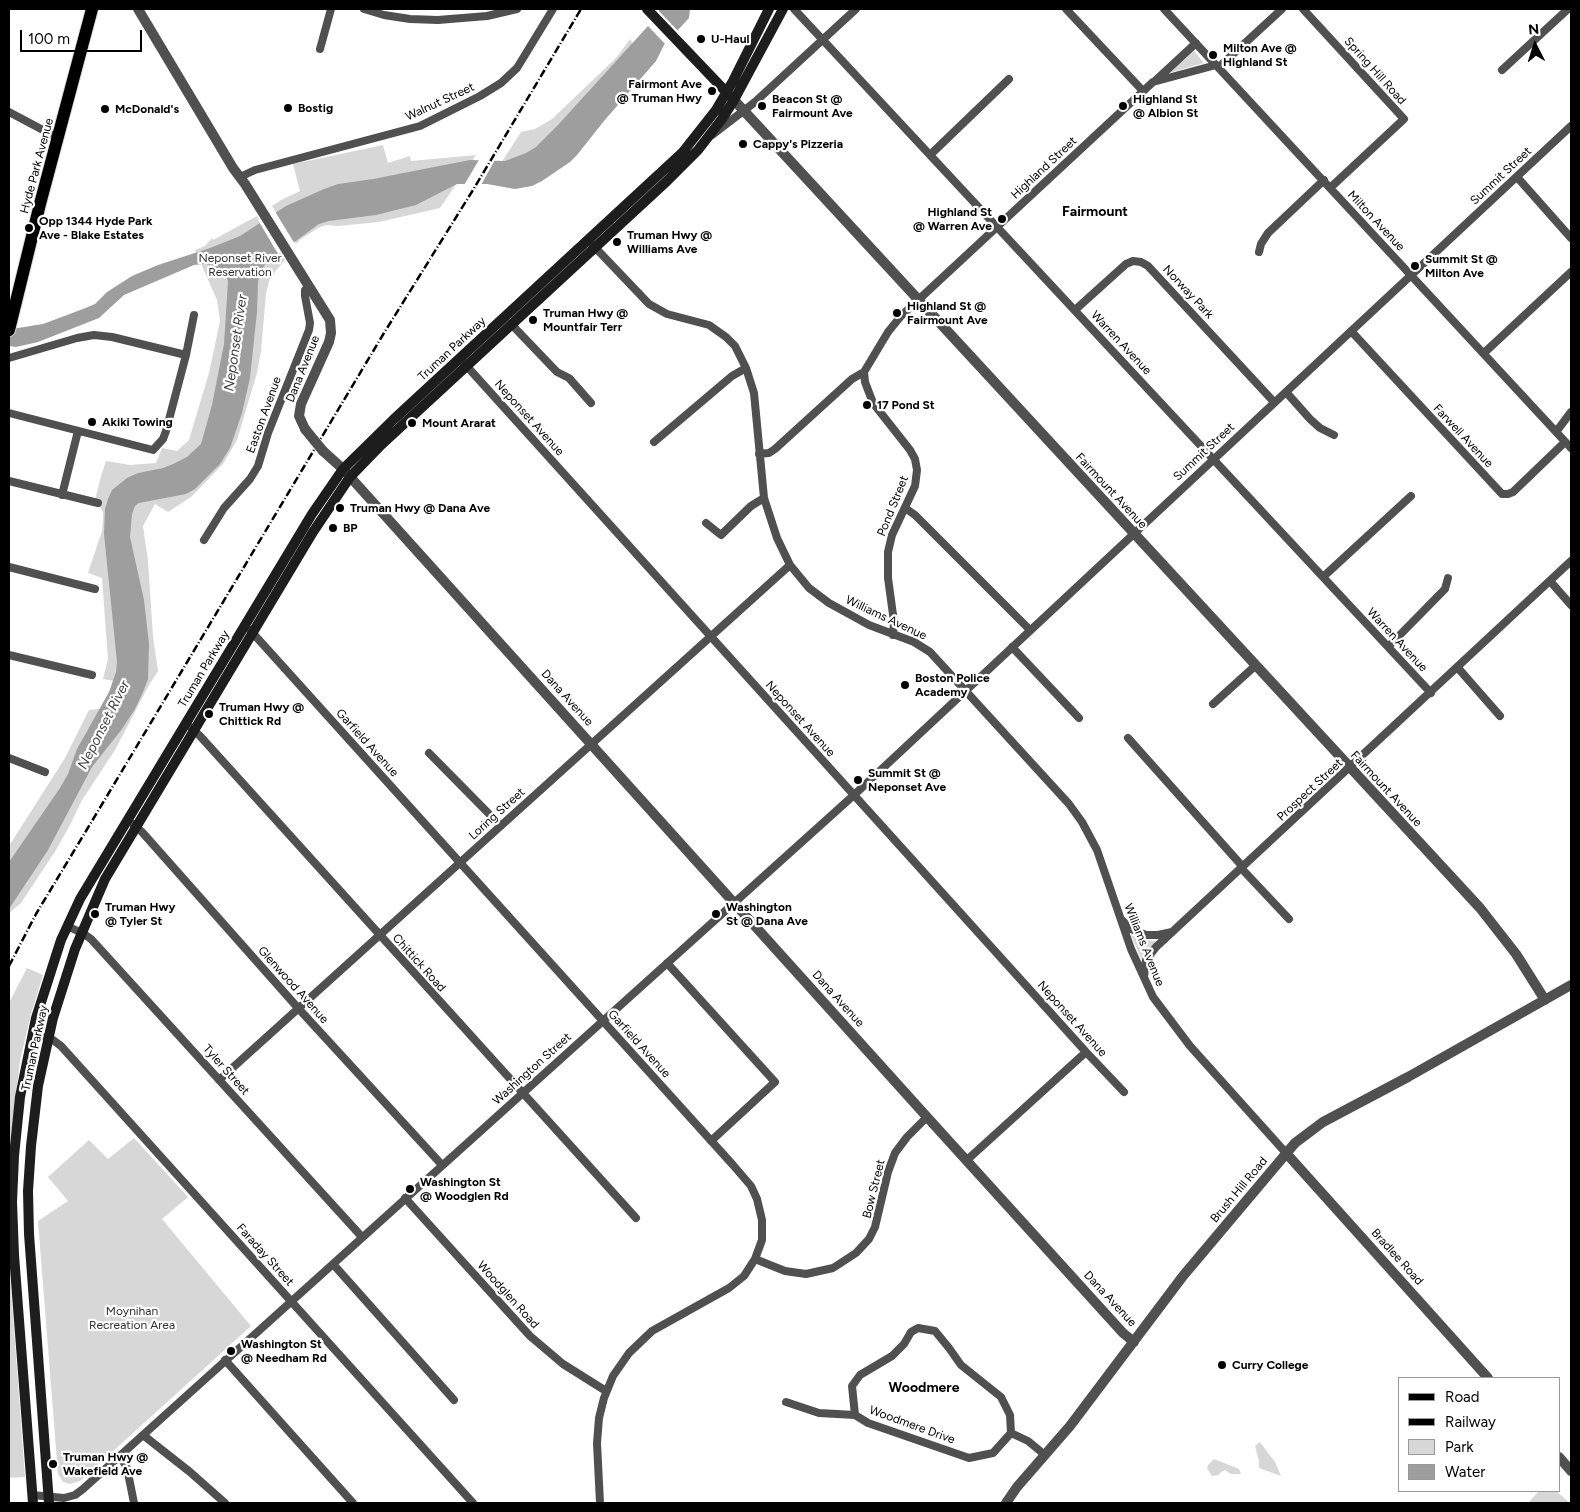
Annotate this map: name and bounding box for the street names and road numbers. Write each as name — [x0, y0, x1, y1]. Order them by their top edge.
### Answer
street label: Spring Hill Road — [1341, 34, 1409, 108]
street label: Walnut Street — [403, 80, 477, 124]
street label: Hyde Park Avenue — [17, 117, 57, 215]
street label: Highland Street — [1008, 134, 1080, 202]
street label: Summit Street — [1467, 144, 1535, 208]
street label: Milton Avenue — [1344, 188, 1408, 254]
street label: Norway Park — [1160, 262, 1216, 322]
street label: Warren Avenue — [1088, 308, 1154, 378]
street label: Truman Parkway — [415, 314, 489, 384]
street label: Dana Avenue — [283, 334, 323, 404]
street label: Easton Avenue — [243, 375, 285, 455]
street label: Neponset Avenue — [491, 377, 567, 459]
street label: Farwell Avenue — [1430, 401, 1496, 471]
street label: Summit Street — [1170, 420, 1238, 484]
street label: Fairmount Avenue — [1072, 450, 1150, 532]
street label: Pond Street — [874, 474, 912, 538]
street label: Williams Avenue — [843, 593, 929, 643]
street label: Warren Avenue — [1364, 605, 1430, 675]
street label: Truman Parkway — [175, 628, 233, 710]
street label: Dana Avenue — [538, 667, 596, 729]
street label: Neponset Avenue — [762, 678, 838, 760]
street label: Garfield Avenue — [333, 706, 401, 780]
street label: Fairmount Avenue — [1347, 748, 1425, 830]
street label: Prospect Street — [1274, 756, 1346, 824]
street label: Loring Street — [466, 785, 528, 843]
street label: Williams Avenue — [1121, 902, 1167, 988]
street label: Chittick Road — [389, 931, 449, 995]
street label: Glenwood Avenue — [255, 944, 331, 1026]
street label: Dana Avenue — [809, 968, 867, 1030]
street label: Neponset Avenue — [1034, 978, 1110, 1060]
street label: Truman Parkway — [19, 1004, 51, 1092]
street label: Garfield Avenue — [605, 1007, 673, 1081]
street label: Washington Street — [490, 1030, 574, 1108]
street label: Tyler Street — [200, 1042, 252, 1098]
street label: Brush Hill Road — [1207, 1154, 1271, 1226]
street label: Bow Street — [860, 1158, 888, 1220]
street label: Faraday Street — [233, 1221, 297, 1289]
street label: Bradlee Road — [1368, 1226, 1426, 1288]
street label: Woodglen Road — [474, 1258, 542, 1332]
street label: Dana Avenue — [1081, 1268, 1139, 1330]
street label: Woodmere Drive — [867, 1403, 957, 1447]

